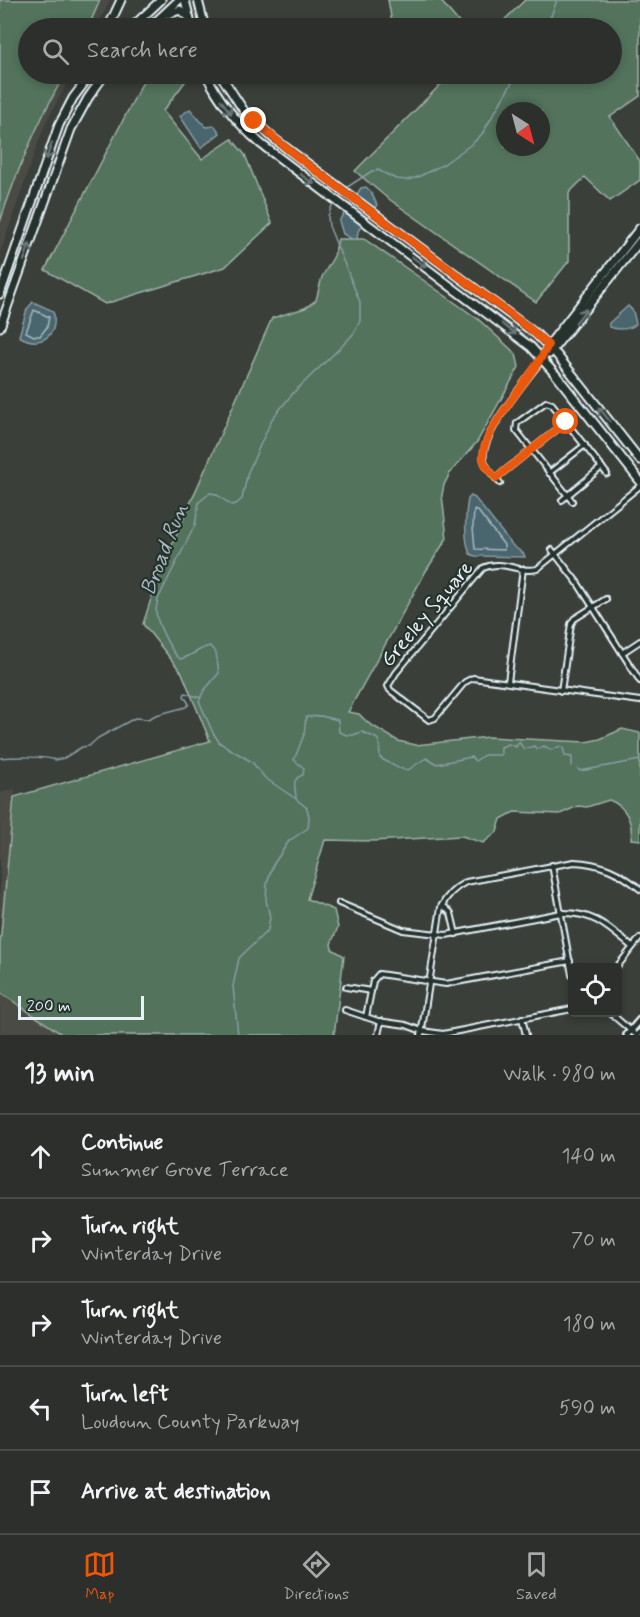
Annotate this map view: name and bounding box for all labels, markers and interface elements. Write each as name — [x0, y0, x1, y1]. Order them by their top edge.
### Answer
search box — [18, 18, 622, 84]
icon: search — [39, 35, 72, 68]
text: Search here — [87, 37, 198, 65]
one-way arrow — [219, 98, 232, 114]
north arrow — [496, 102, 550, 156]
route end — [240, 107, 266, 133]
one-way arrow — [43, 141, 54, 160]
one-way arrow — [299, 172, 315, 185]
one-way arrow — [23, 243, 34, 262]
one-way arrow — [411, 256, 427, 269]
one-way arrow — [575, 308, 588, 324]
one-way arrow — [500, 322, 516, 335]
one-way arrow — [597, 406, 610, 422]
route start — [552, 408, 578, 434]
water label: Broad Run — [135, 499, 195, 599]
street label: Greeley Square — [374, 555, 480, 673]
map controls — [568, 963, 622, 1017]
button: locate — [568, 963, 622, 1017]
scale bar — [18, 993, 144, 1020]
text: 200 m — [27, 996, 71, 1017]
text: 13 min — [24, 1057, 95, 1091]
text: Walk · 980 m — [503, 1061, 616, 1088]
text: Continue — [81, 1129, 163, 1157]
icon: ahead — [24, 1140, 57, 1173]
text: 140 m — [562, 1143, 616, 1170]
text: Summer Grove Terrace — [81, 1157, 289, 1184]
text: Turn right — [81, 1213, 179, 1241]
icon: right — [24, 1224, 57, 1257]
text: 70 m — [571, 1227, 616, 1254]
text: Winterday Drive — [81, 1241, 222, 1268]
text: Turn right — [81, 1297, 179, 1325]
icon: right — [24, 1308, 57, 1341]
text: 180 m — [563, 1311, 616, 1338]
text: Winterday Drive — [81, 1325, 222, 1352]
text: Turn left — [81, 1381, 169, 1409]
icon: left — [24, 1392, 57, 1425]
text: 590 m — [559, 1395, 616, 1422]
text: Loudoun County Parkway — [81, 1409, 299, 1436]
icon: arrive — [24, 1476, 57, 1509]
text: Arrive at destination — [81, 1478, 271, 1506]
tab: Map — [83, 1548, 116, 1605]
tab: Directions — [283, 1548, 349, 1605]
tab: Saved — [516, 1548, 557, 1605]

